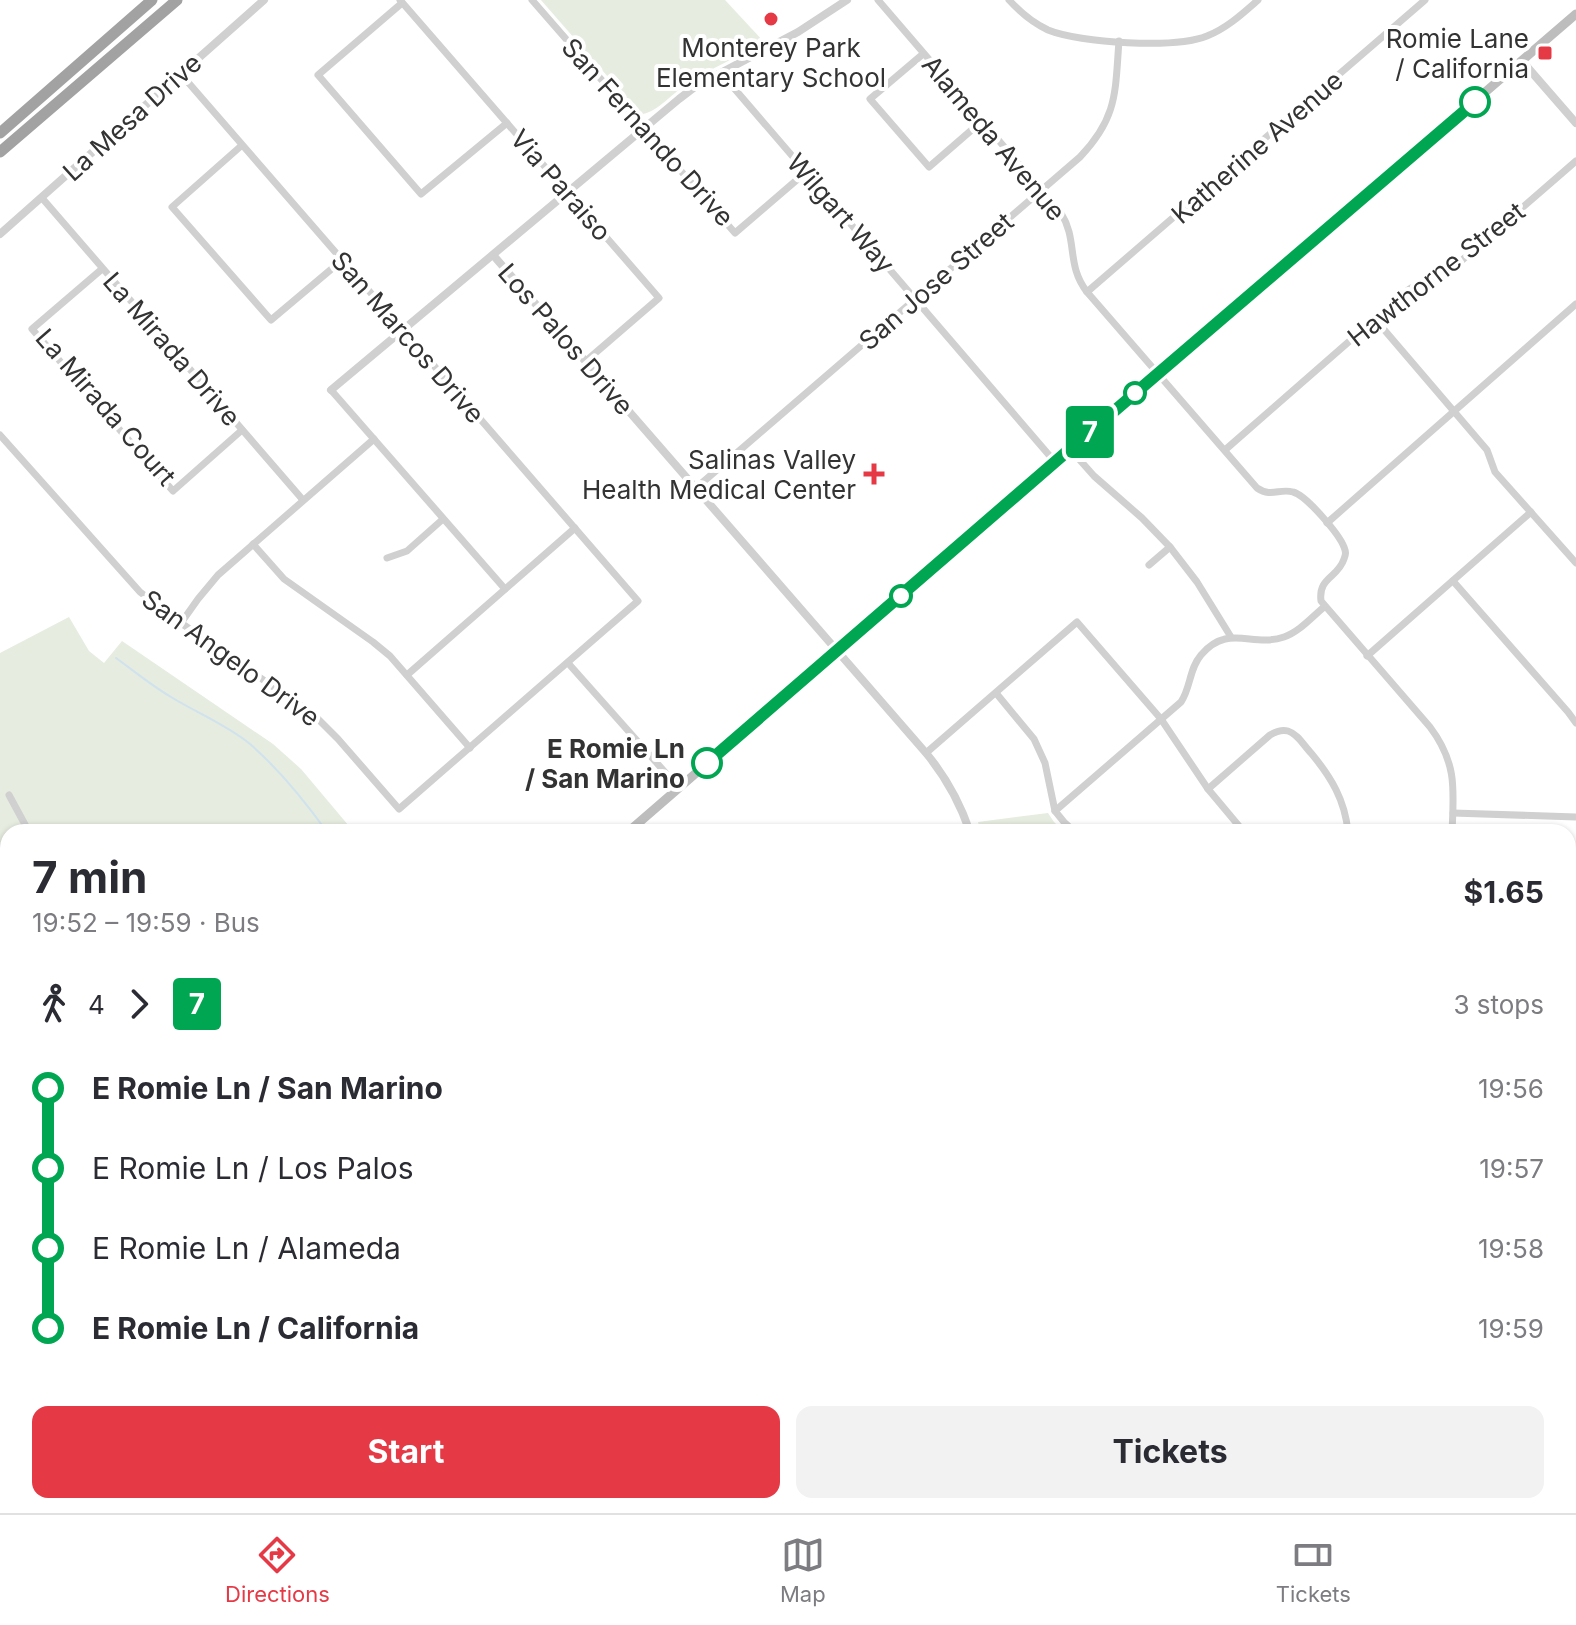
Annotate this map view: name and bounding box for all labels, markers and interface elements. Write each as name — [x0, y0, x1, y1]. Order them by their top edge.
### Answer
marker: Monterey Park Elementary School — [762, 10, 780, 28]
place label: Romie Lane / California — [1386, 23, 1529, 84]
street label: San Fernando Drive — [555, 32, 741, 232]
place label: Monterey Park Elementary School — [656, 32, 886, 93]
marker: Romie Lane / California — [1536, 44, 1554, 62]
street label: La Mesa Drive — [56, 47, 208, 187]
street label: Alameda Avenue — [916, 49, 1072, 227]
street label: Katherine Avenue — [1165, 64, 1349, 230]
unlabelled marker — [1460, 87, 1490, 117]
street label: Via Paraiso — [504, 123, 618, 247]
street label: Wilgart Way — [781, 147, 901, 279]
street label: Hawthorne Street — [1341, 195, 1531, 353]
street label: San Jose Street — [853, 206, 1019, 356]
street label: San Marcos Drive — [325, 245, 491, 429]
street label: Los Palos Drive — [492, 257, 640, 421]
street label: La Mirada Drive — [97, 266, 247, 432]
street label: La Mirada Court — [30, 322, 182, 492]
unlabelled marker — [1124, 382, 1146, 404]
line badge: 7 — [1064, 406, 1116, 458]
text: 7 — [1082, 415, 1098, 449]
place label: Salinas Valley Health Medical Center — [582, 444, 856, 505]
marker: Salinas Valley Health Medical Center — [863, 463, 885, 485]
street label: San Angelo Drive — [136, 583, 326, 733]
unlabelled marker — [890, 585, 912, 607]
place label: E Romie Ln / San Marino — [525, 733, 685, 794]
marker: E Romie Ln / San Marino — [692, 748, 722, 778]
text: 7 min — [32, 850, 147, 904]
text: $1.65 — [1464, 874, 1544, 910]
text: 19:52 – 19:59 · Bus — [32, 907, 260, 938]
icon: walk — [32, 982, 76, 1026]
icon: forward — [117, 982, 161, 1026]
text: 7 — [189, 987, 205, 1021]
text: 4 — [88, 989, 105, 1020]
text: 3 stops — [1453, 989, 1544, 1020]
text: E Romie Ln / San Marino — [92, 1070, 443, 1106]
text: 19:56 — [1478, 1073, 1544, 1104]
text: E Romie Ln / Los Palos — [92, 1150, 414, 1186]
text: 19:57 — [1479, 1153, 1544, 1184]
text: E Romie Ln / Alameda — [92, 1230, 401, 1266]
text: 19:58 — [1478, 1233, 1544, 1264]
text: E Romie Ln / California — [92, 1310, 419, 1346]
text: 19:59 — [1478, 1313, 1544, 1344]
button: Start — [32, 1406, 780, 1498]
button: Tickets — [796, 1406, 1544, 1498]
tab: Directions — [225, 1533, 330, 1607]
tab: Map — [780, 1533, 826, 1607]
tab: Tickets — [1276, 1533, 1351, 1607]

